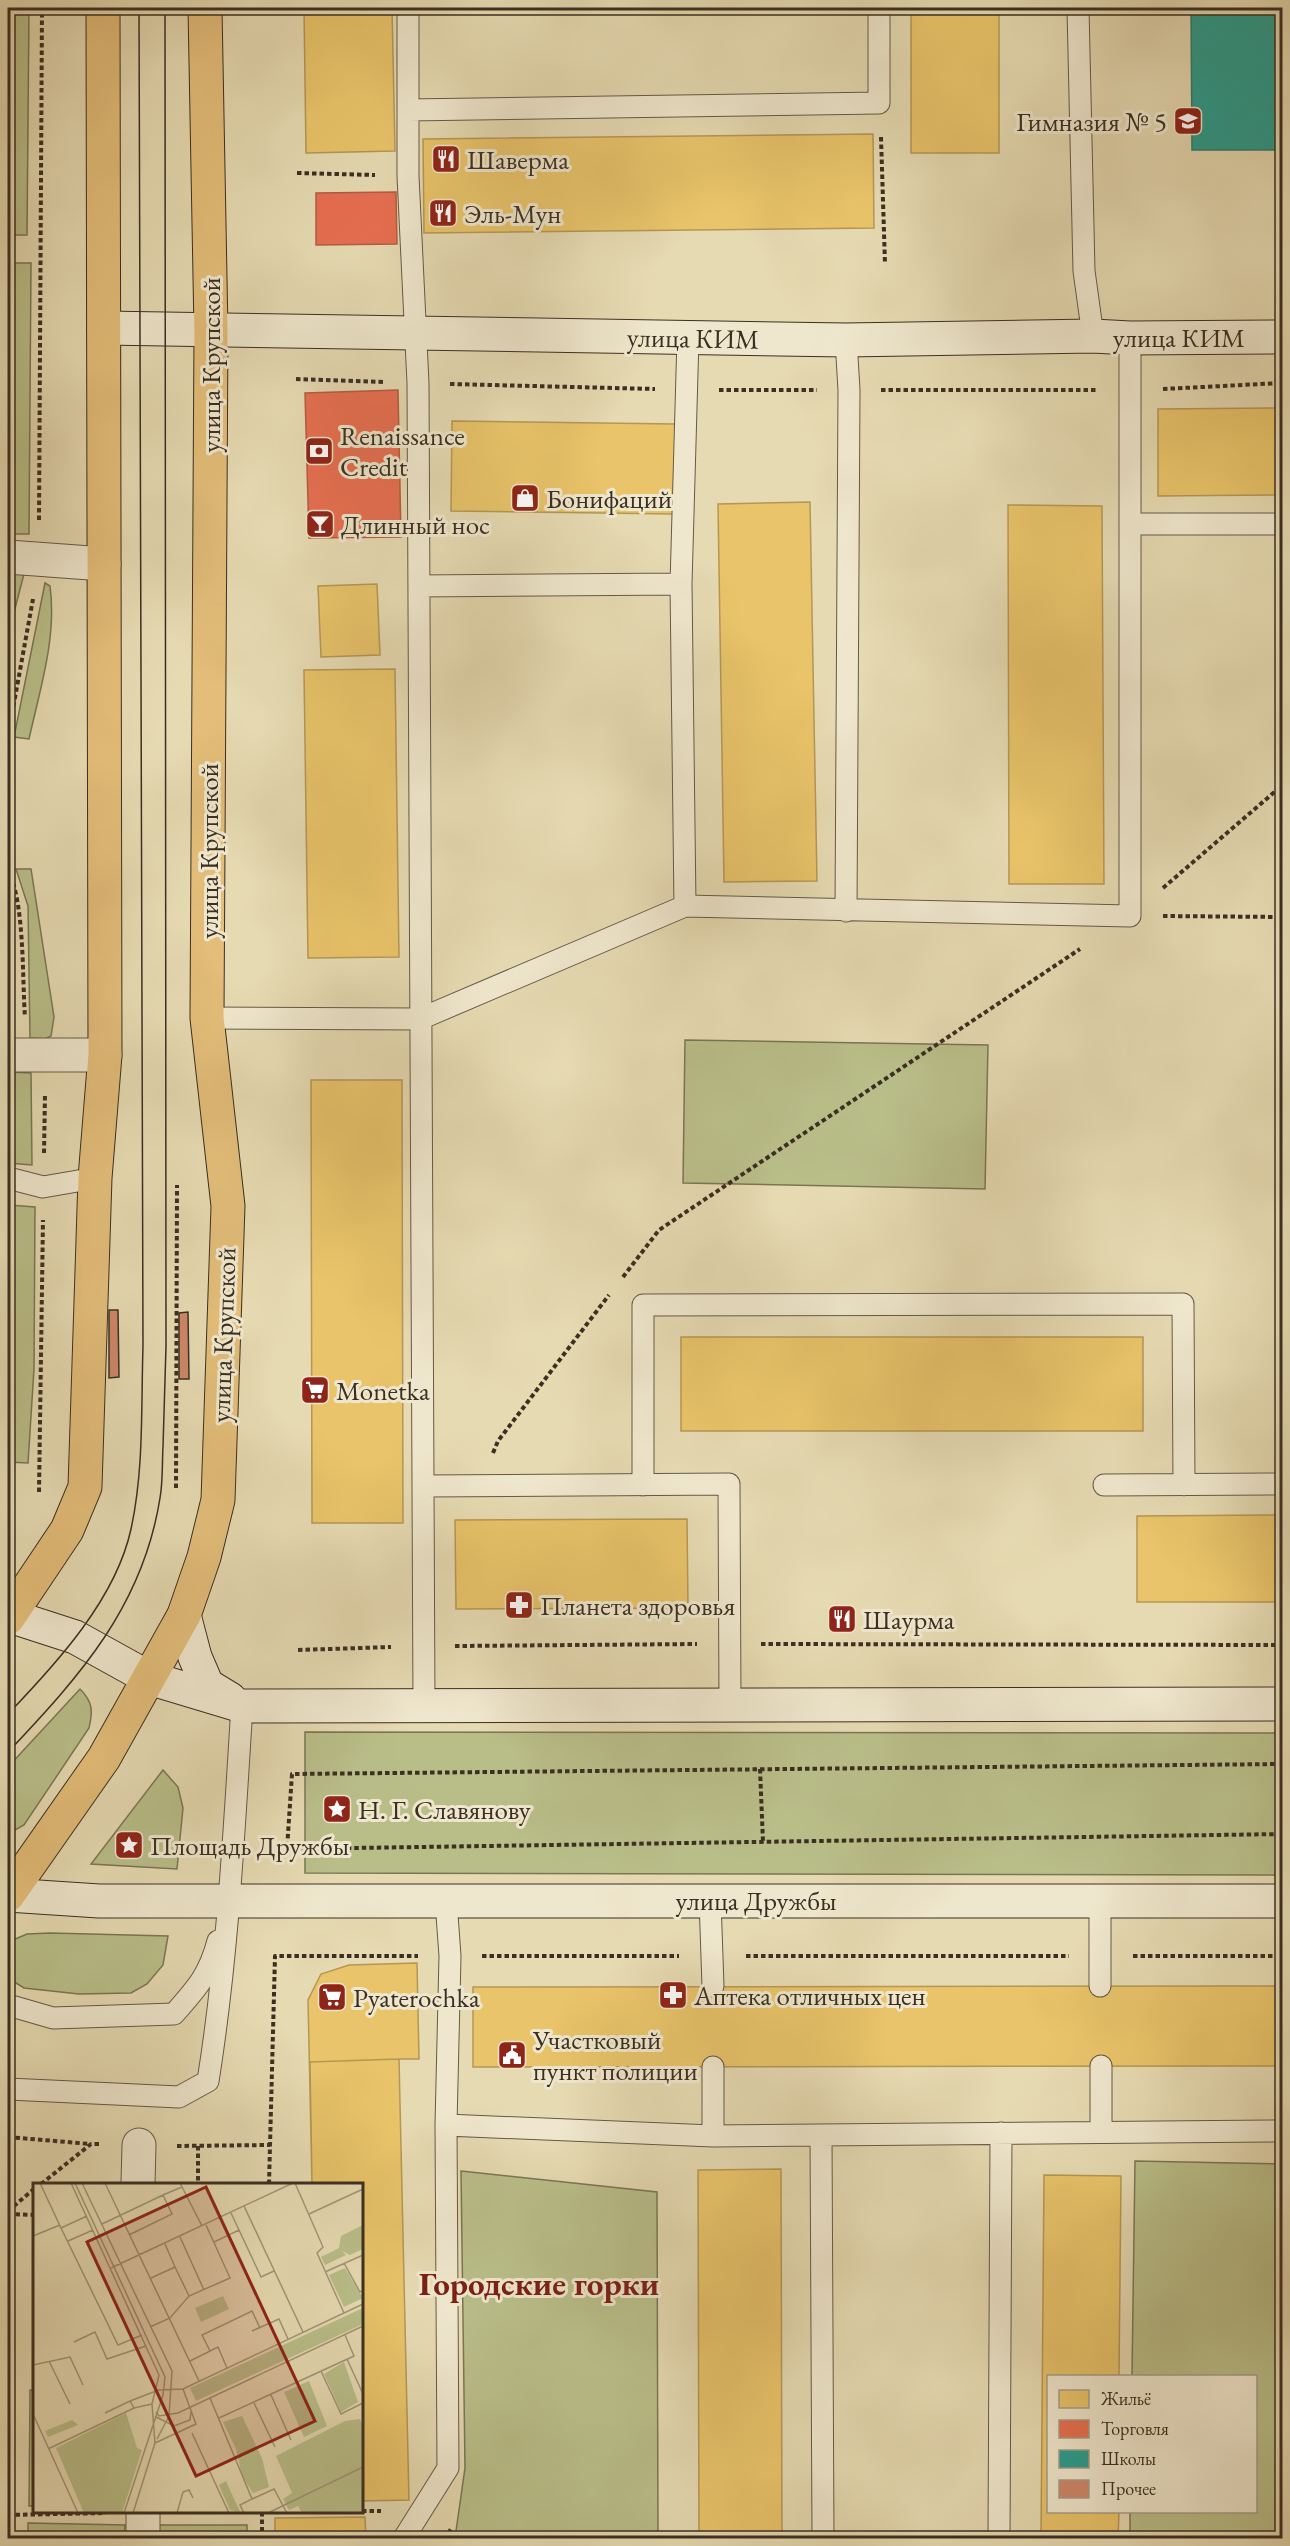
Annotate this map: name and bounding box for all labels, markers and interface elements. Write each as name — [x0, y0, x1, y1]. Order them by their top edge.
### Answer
place label: Гимназия № 5 — [1016, 104, 1167, 139]
school or university icon: Гимназия № 5 — [1172, 105, 1204, 137]
place label: Шаверма — [467, 142, 569, 177]
restaurant icon: Шаверма — [430, 143, 462, 175]
place label: Эль-Мун — [464, 196, 561, 231]
restaurant icon: Эль-Мун — [427, 197, 459, 229]
street label: улица Крупской — [193, 277, 228, 453]
street label: улица КИМ — [627, 319, 759, 357]
street label: улица КИМ — [1113, 320, 1245, 355]
place label: Renaissance Credit — [340, 418, 465, 484]
bank icon: Renaissance Credit — [303, 435, 335, 467]
place label: Бонифаций — [546, 481, 672, 516]
shop icon: Бонифаций — [509, 482, 541, 514]
place label: Длинный нос — [341, 507, 490, 542]
bar icon: Длинный нос — [304, 508, 336, 540]
street label: улица Крупской — [191, 763, 226, 939]
street label: улица Крупской — [202, 1247, 244, 1423]
place label: Monetka — [336, 1373, 430, 1408]
supermarket icon: Monetka — [299, 1374, 331, 1406]
place label: Планета здоровья — [540, 1588, 735, 1623]
pharmacy icon: Планета здоровья — [503, 1589, 535, 1621]
place label: Шаурма — [863, 1602, 955, 1637]
restaurant icon: Шаурма — [826, 1603, 858, 1635]
place label: Н. Г. Славянову — [358, 1792, 531, 1827]
place icon: Н. Г. Славянову — [321, 1793, 353, 1825]
place label: Площадь Дружбы — [150, 1828, 349, 1863]
place icon: Площадь Дружбы — [113, 1829, 145, 1861]
street label: улица Дружбы — [676, 1883, 836, 1918]
place label: Аптека отличных цен — [693, 1978, 926, 2013]
pharmacy icon: Аптека отличных цен — [657, 1979, 689, 2011]
place label: Pyaterochka — [353, 1980, 480, 2015]
supermarket icon: Pyaterochka — [316, 1981, 348, 2013]
place label: Участковый пункт полиции — [532, 2022, 698, 2088]
public building icon: Участковый пункт полиции — [496, 2039, 528, 2071]
inset map — [33, 2183, 363, 2513]
district label: Городские горки — [419, 2262, 659, 2305]
legend — [1047, 2375, 1257, 2513]
text: Жильё — [1100, 2387, 1151, 2410]
text: Торговля — [1101, 2417, 1169, 2440]
text: Школы — [1101, 2447, 1156, 2470]
text: Прочее — [1101, 2477, 1156, 2500]

